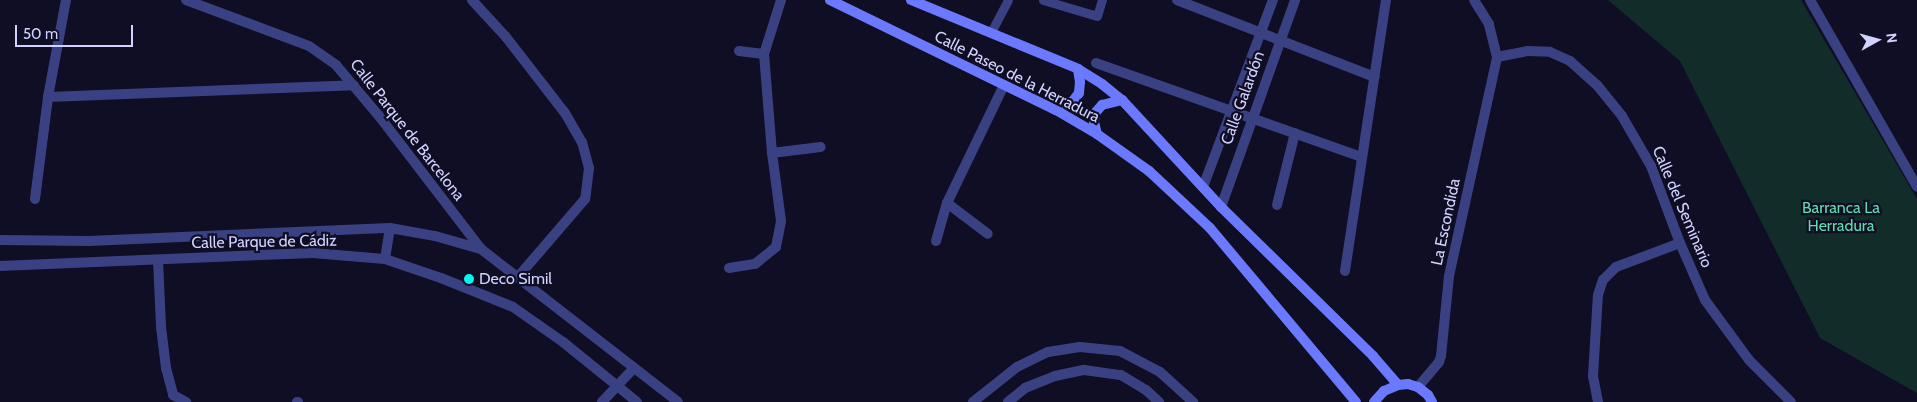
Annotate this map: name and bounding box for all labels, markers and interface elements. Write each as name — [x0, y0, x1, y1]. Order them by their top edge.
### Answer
scale bar — [18, 15, 135, 47]
north arrow — [1852, 15, 1902, 65]
text: 50 m — [23, 25, 58, 43]
street label: Calle Paseo de la Herradura — [931, 27, 1103, 127]
text: N — [1882, 32, 1901, 44]
street label: Calle Galardón — [1217, 49, 1269, 147]
street label: Calle Parque de Barcelona — [346, 55, 468, 205]
street label: Calle del Seminario — [1648, 143, 1716, 271]
street label: La Escondida — [1427, 177, 1465, 267]
park label: Barranca La Herradura — [1802, 198, 1880, 236]
street label: Calle Parque de Cádiz — [191, 231, 337, 253]
place label: Deco Simil — [479, 269, 552, 289]
marker: Deco Simil — [463, 273, 475, 285]

